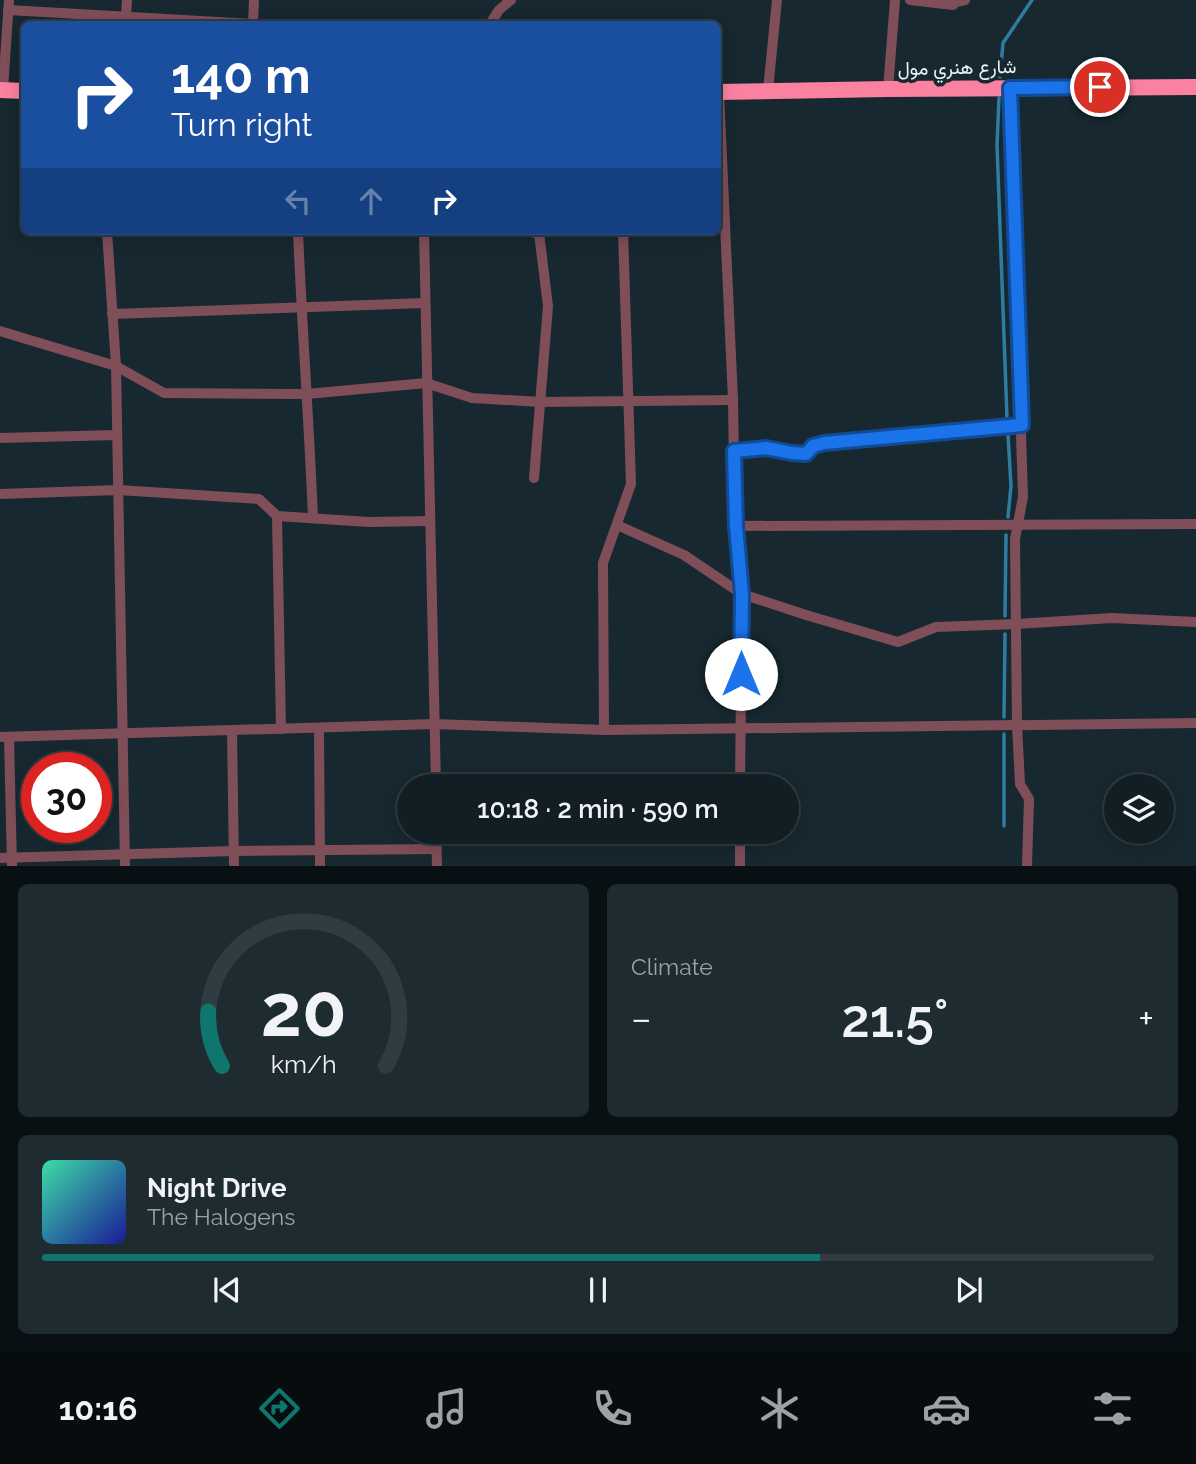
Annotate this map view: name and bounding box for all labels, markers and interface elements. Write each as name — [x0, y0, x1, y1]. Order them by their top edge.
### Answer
text: 140 m — [171, 47, 311, 104]
icon: right — [56, 49, 147, 140]
street label: شارع هنري مول — [897, 55, 1017, 84]
pin — [1070, 57, 1130, 117]
icon: arrive — [1081, 68, 1119, 106]
text: Turn right — [171, 106, 312, 143]
icon: left — [279, 182, 317, 220]
icon: ahead — [352, 182, 390, 220]
icon: right — [425, 182, 463, 220]
position arrow — [704, 637, 778, 711]
speed limit sign: 30 — [21, 752, 112, 843]
map controls — [1104, 774, 1174, 844]
button: layers — [1104, 774, 1174, 844]
text: 10:18 · 2 min · 590 m — [477, 794, 719, 824]
text: Climate — [631, 953, 713, 980]
text: 20 — [261, 969, 346, 1054]
text: 21.5° — [841, 988, 948, 1049]
text: − — [631, 996, 651, 1041]
text: + — [1138, 996, 1154, 1041]
text: km/h — [271, 1049, 336, 1079]
text: Night Drive — [147, 1173, 286, 1203]
text: The Halogens — [147, 1203, 295, 1230]
icon: previous — [208, 1271, 246, 1309]
icon: pause — [579, 1271, 617, 1309]
icon: next — [950, 1271, 988, 1309]
icon: directions — [255, 1384, 304, 1433]
icon: music — [422, 1384, 471, 1433]
icon: phone — [588, 1384, 637, 1433]
icon: climate — [755, 1384, 804, 1433]
icon: car — [922, 1384, 971, 1433]
icon: filters — [1088, 1384, 1137, 1433]
text: 10:16 — [59, 1390, 137, 1427]

